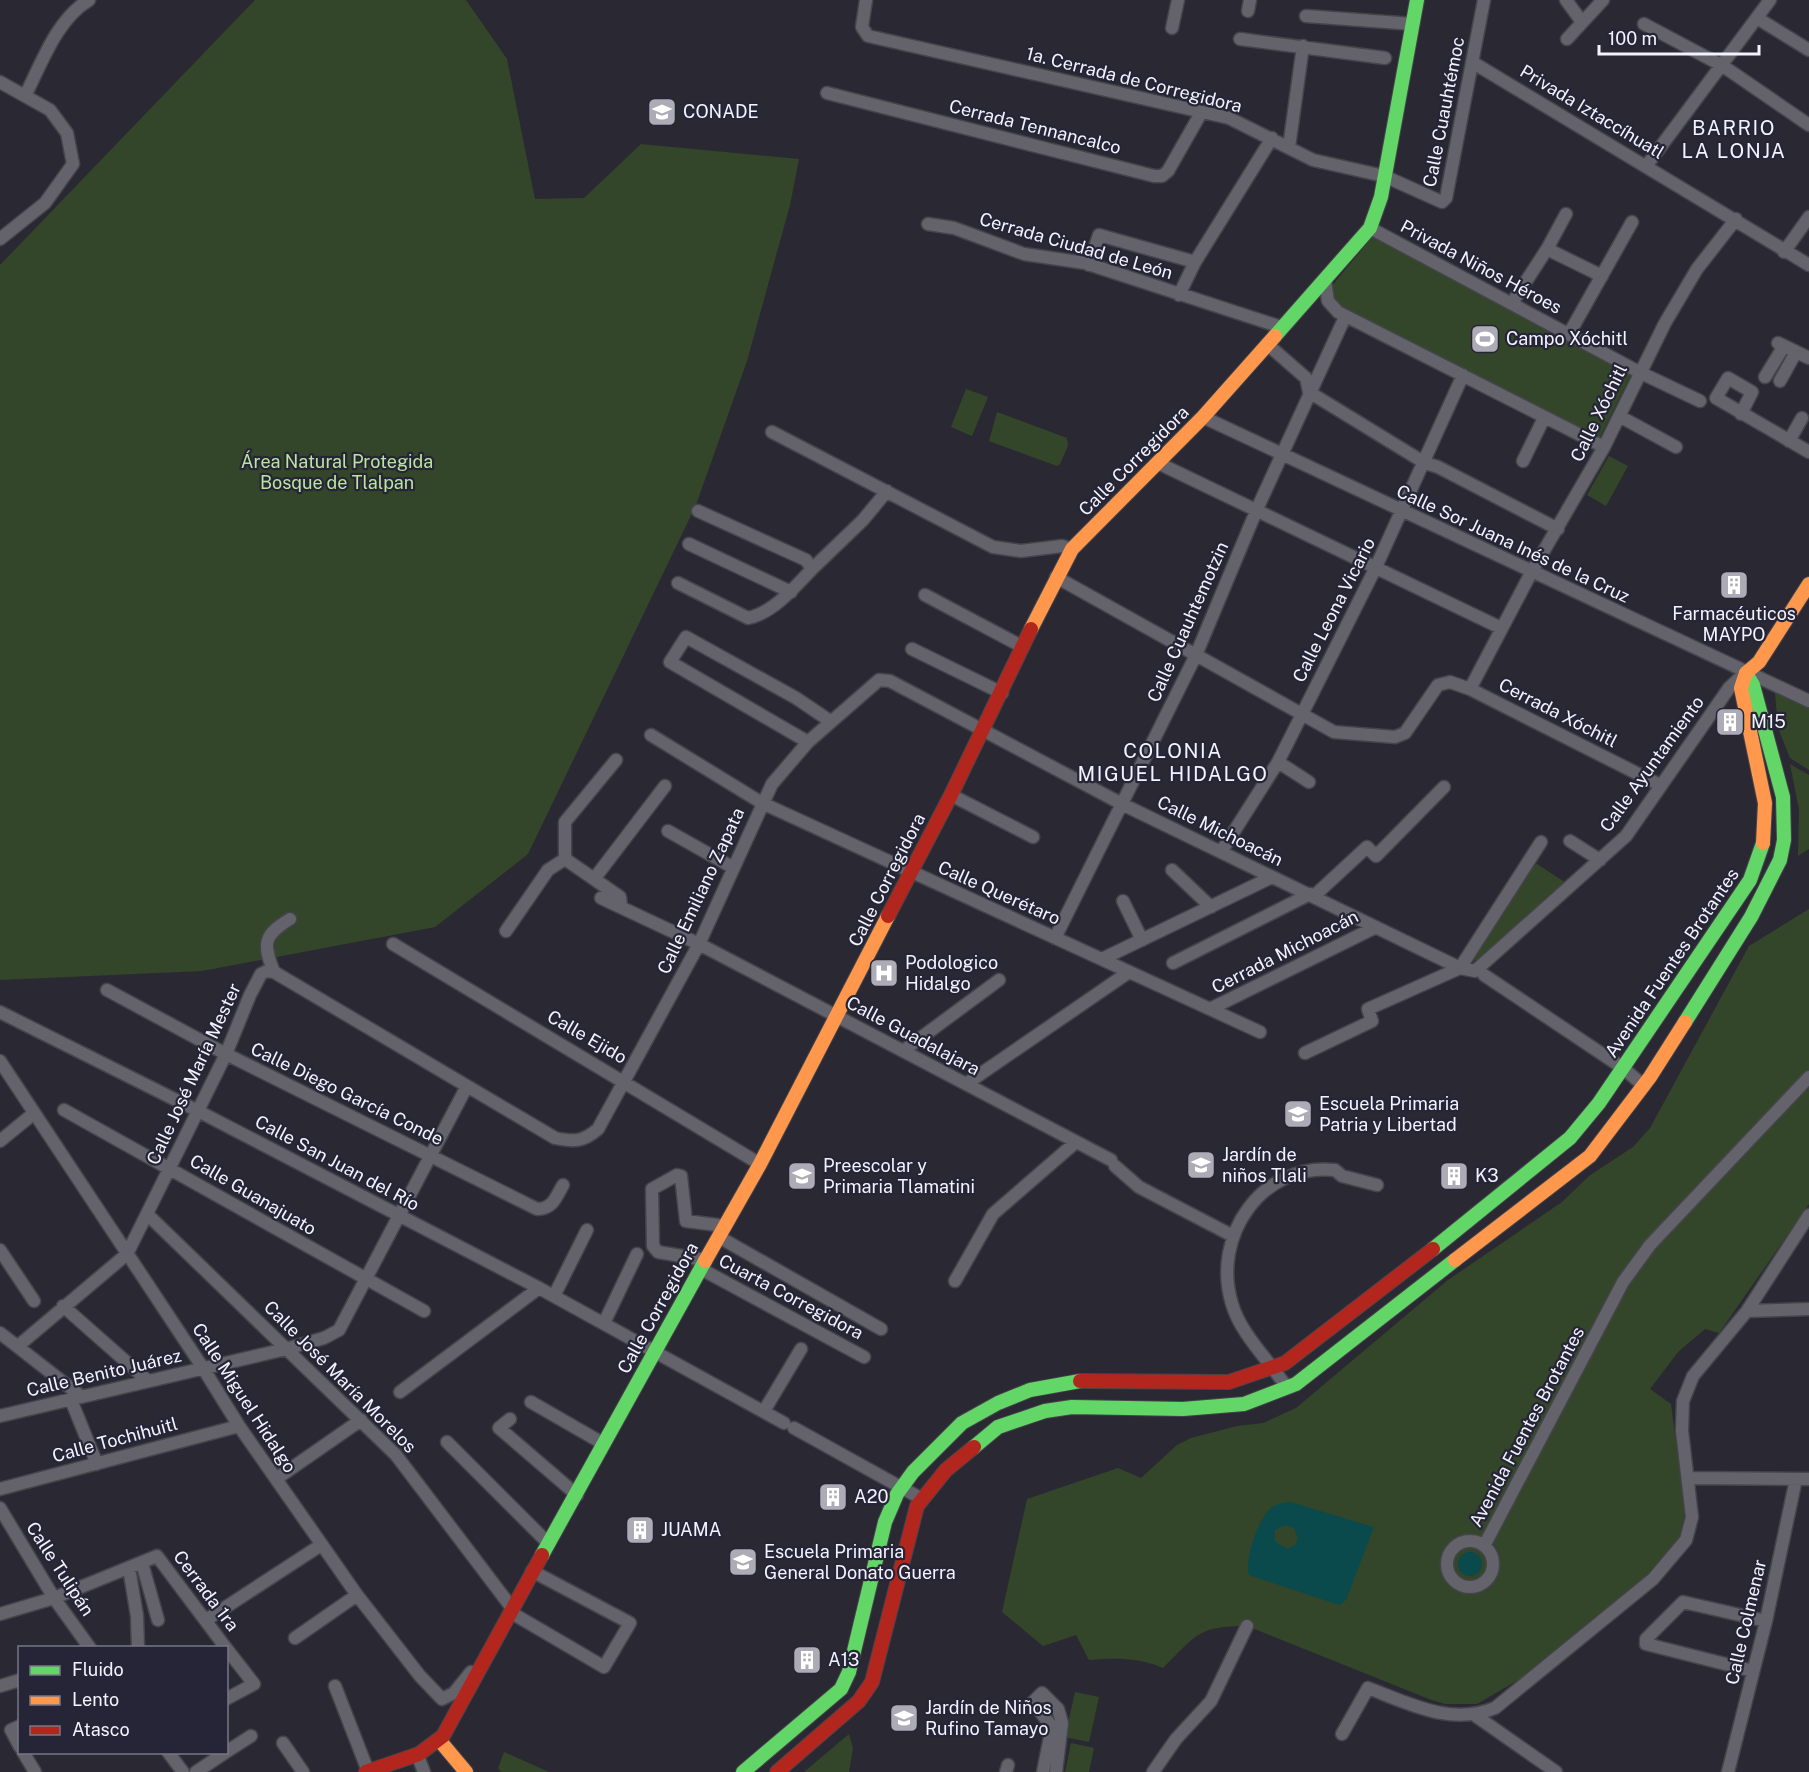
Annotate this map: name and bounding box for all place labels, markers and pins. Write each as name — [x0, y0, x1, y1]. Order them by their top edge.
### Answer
school or university icon: CONADE — [646, 96, 678, 128]
place label: CONADE — [683, 101, 759, 122]
sports icon: Campo Xóchitl — [1469, 323, 1501, 355]
place label: Campo Xóchitl — [1506, 328, 1628, 349]
building icon: Farmacéuticos MAYPO — [1718, 569, 1750, 601]
place label: Farmacéuticos MAYPO — [1672, 603, 1796, 645]
building icon: M15 — [1714, 706, 1746, 738]
place label: M15 — [1751, 711, 1786, 732]
place label: Podologico Hidalgo — [905, 952, 998, 994]
hospital icon: Podologico Hidalgo — [868, 957, 900, 989]
place label: Escuela Primaria Patria y Libertad — [1319, 1093, 1459, 1135]
school or university icon: Escuela Primaria Patria y Libertad — [1282, 1098, 1314, 1130]
place label: Jardín de niños Tlali — [1222, 1144, 1307, 1186]
school or university icon: Jardín de niños Tlali — [1185, 1149, 1217, 1181]
place label: Preescolar y Primaria Tlamatini — [823, 1155, 975, 1197]
school or university icon: Preescolar y Primaria Tlamatini — [786, 1160, 818, 1192]
building icon: K3 — [1438, 1160, 1470, 1192]
place label: K3 — [1475, 1165, 1499, 1186]
building icon: A20 — [817, 1481, 849, 1513]
place label: A20 — [854, 1486, 889, 1507]
building icon: JUAMA — [624, 1514, 656, 1546]
place label: JUAMA — [661, 1519, 722, 1540]
place label: Escuela Primaria General Donato Guerra — [764, 1541, 956, 1583]
school or university icon: Escuela Primaria General Donato Guerra — [727, 1546, 759, 1578]
building icon: A13 — [791, 1644, 823, 1676]
place label: A13 — [828, 1649, 859, 1670]
place label: Jardín de Niños Rufino Tamayo — [925, 1697, 1052, 1739]
school or university icon: Jardín de Niños Rufino Tamayo — [888, 1702, 920, 1734]

